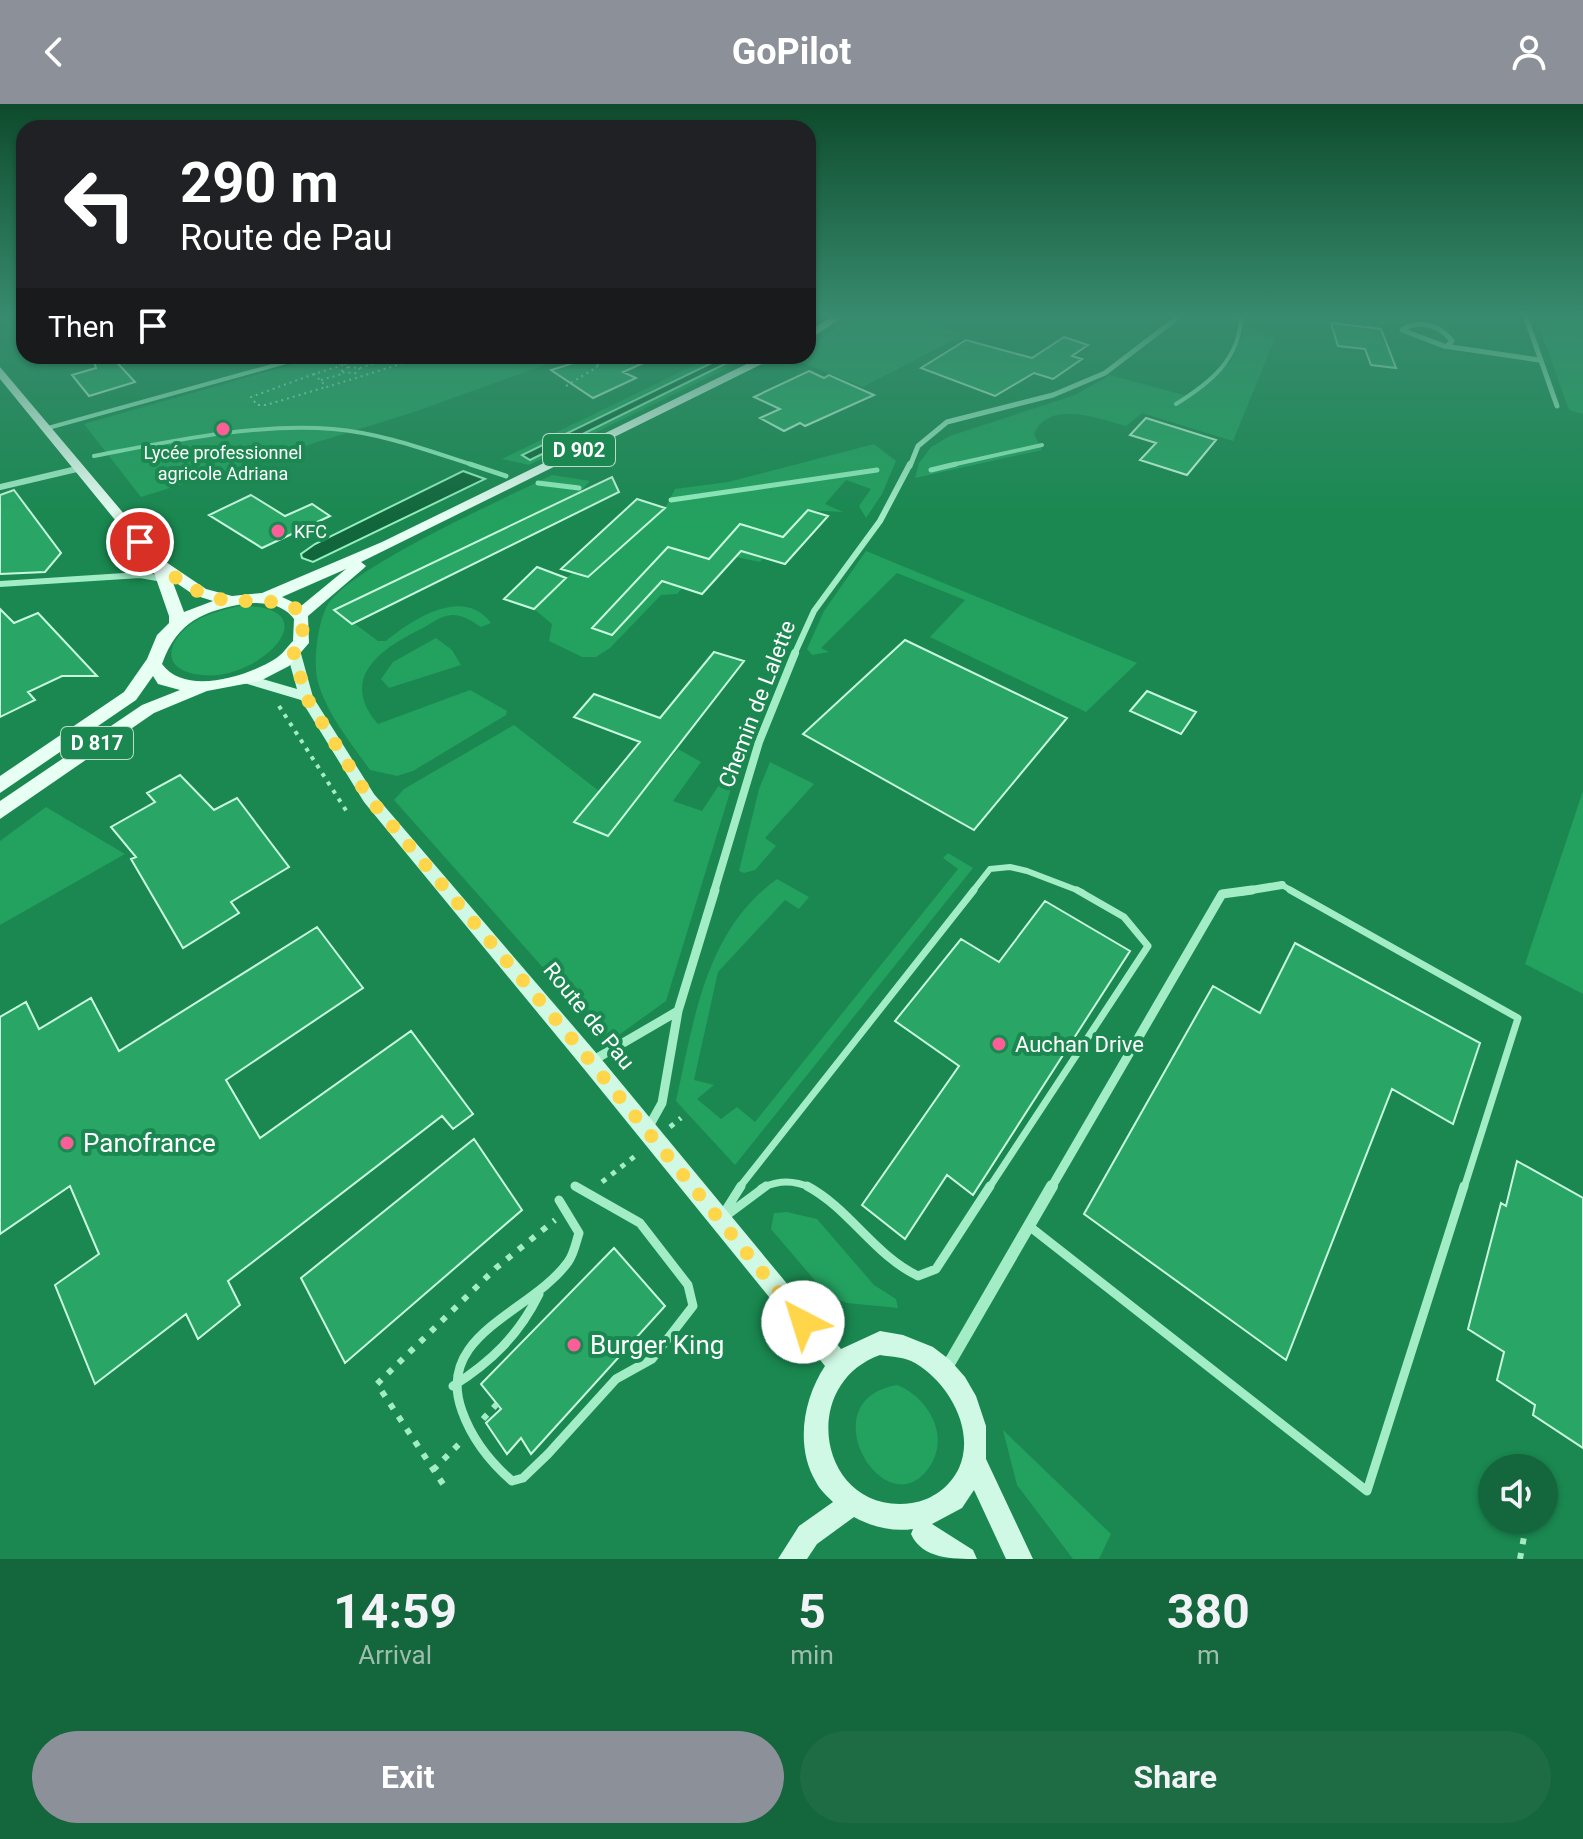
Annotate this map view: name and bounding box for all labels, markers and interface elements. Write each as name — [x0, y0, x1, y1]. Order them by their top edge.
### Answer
icon: back — [32, 30, 76, 74]
icon: person — [1507, 30, 1551, 74]
text: GoPilot — [732, 31, 851, 73]
text: 290 m — [180, 150, 339, 216]
icon: left — [48, 152, 152, 256]
text: Route de Pau — [180, 217, 393, 259]
icon: arrive — [131, 304, 175, 348]
text: Then — [48, 309, 115, 344]
marker: Lycée professionnel agricole Adriana — [214, 420, 232, 438]
road number: D 902 — [543, 434, 615, 466]
place label: Lycée professionnel agricole Adriana — [144, 442, 302, 484]
pin — [106, 508, 174, 576]
icon: arrive — [118, 520, 162, 564]
place label: KFC — [294, 521, 327, 542]
marker: KFC — [269, 522, 287, 540]
street label: Chemin de Lalette — [714, 617, 800, 791]
road number: D 817 — [61, 727, 133, 759]
street label: Route de Pau — [538, 958, 640, 1074]
place label: Auchan Drive — [1015, 1032, 1144, 1057]
marker: Auchan Drive — [990, 1035, 1008, 1053]
place label: Panofrance — [83, 1128, 216, 1158]
marker: Panofrance — [58, 1134, 76, 1152]
position arrow — [761, 1280, 845, 1364]
place label: Burger King — [590, 1330, 724, 1360]
marker: Burger King — [565, 1336, 583, 1354]
map controls — [1478, 1454, 1558, 1534]
button: sound — [1478, 1454, 1558, 1534]
text: 14:59 — [333, 1583, 457, 1640]
text: 5 — [798, 1583, 826, 1640]
text: 380 — [1167, 1583, 1250, 1640]
text: Arrival — [358, 1640, 432, 1670]
text: min — [790, 1640, 834, 1670]
text: m — [1197, 1640, 1220, 1670]
button: Exit — [32, 1731, 784, 1823]
button: Share — [800, 1731, 1551, 1823]

